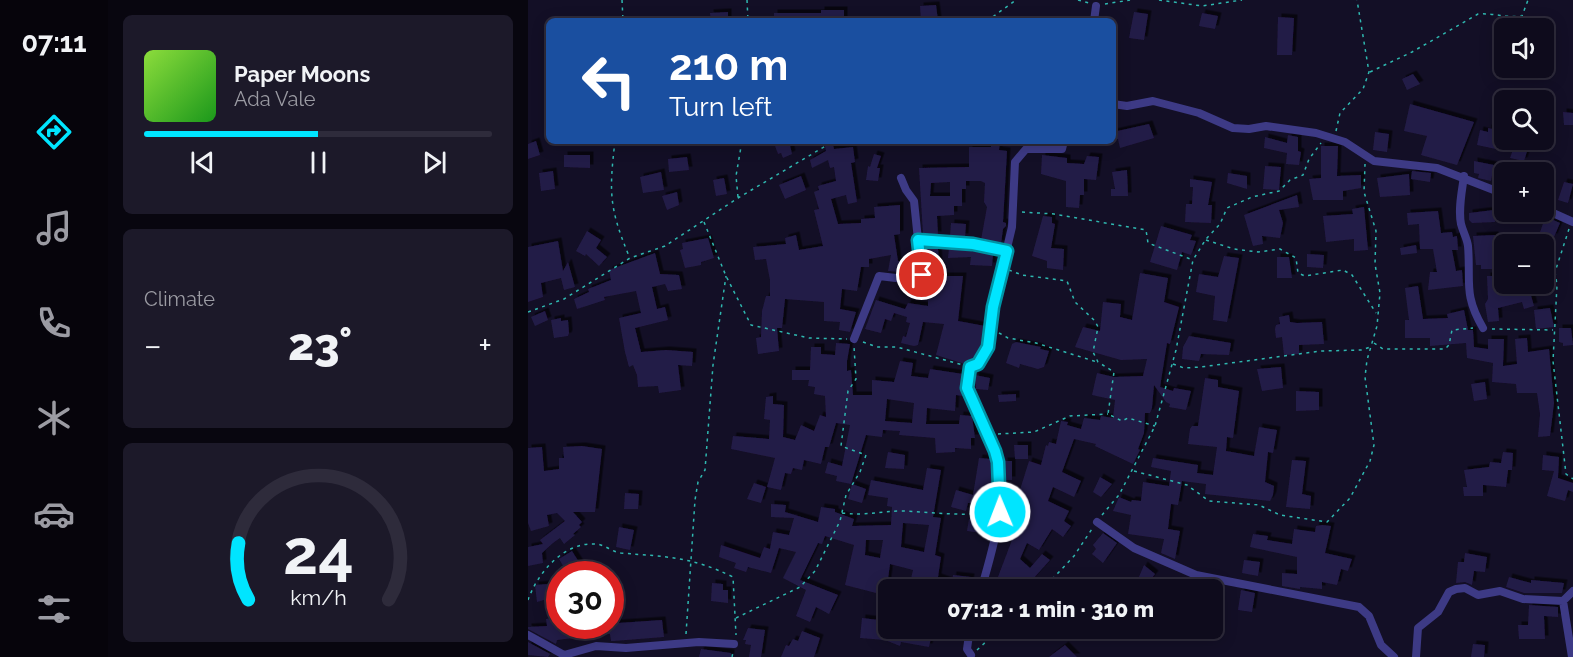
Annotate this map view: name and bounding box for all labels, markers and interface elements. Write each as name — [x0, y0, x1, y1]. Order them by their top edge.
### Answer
map controls — [1494, 18, 1554, 294]
button: sound — [1494, 18, 1554, 78]
text: 07:11 — [21, 27, 87, 58]
text: 210 m — [669, 41, 788, 90]
icon: left — [570, 42, 648, 120]
text: Paper Moons — [234, 61, 370, 87]
text: Ada Vale — [234, 87, 316, 111]
button: search — [1494, 90, 1554, 150]
text: Turn left — [669, 91, 772, 122]
icon: directions — [33, 111, 75, 153]
icon: previous — [186, 146, 219, 179]
icon: pause — [302, 146, 335, 179]
icon: next — [418, 146, 451, 179]
button: + — [1494, 162, 1554, 222]
icon: music — [33, 207, 75, 249]
button: − — [1494, 234, 1554, 294]
pin — [896, 249, 947, 300]
icon: arrive — [905, 258, 938, 291]
text: Climate — [144, 287, 215, 311]
icon: phone — [33, 302, 75, 344]
text: 23° — [288, 318, 352, 371]
text: − — [144, 326, 162, 365]
text: + — [478, 326, 492, 365]
icon: climate — [33, 397, 75, 439]
position arrow — [968, 480, 1032, 544]
icon: car — [33, 493, 75, 535]
text: 24 — [283, 515, 353, 589]
speed limit sign: 30 — [546, 561, 624, 639]
text: km/h — [290, 585, 346, 610]
icon: filters — [33, 588, 75, 630]
text: 07:12 · 1 min · 310 m — [947, 596, 1154, 622]

